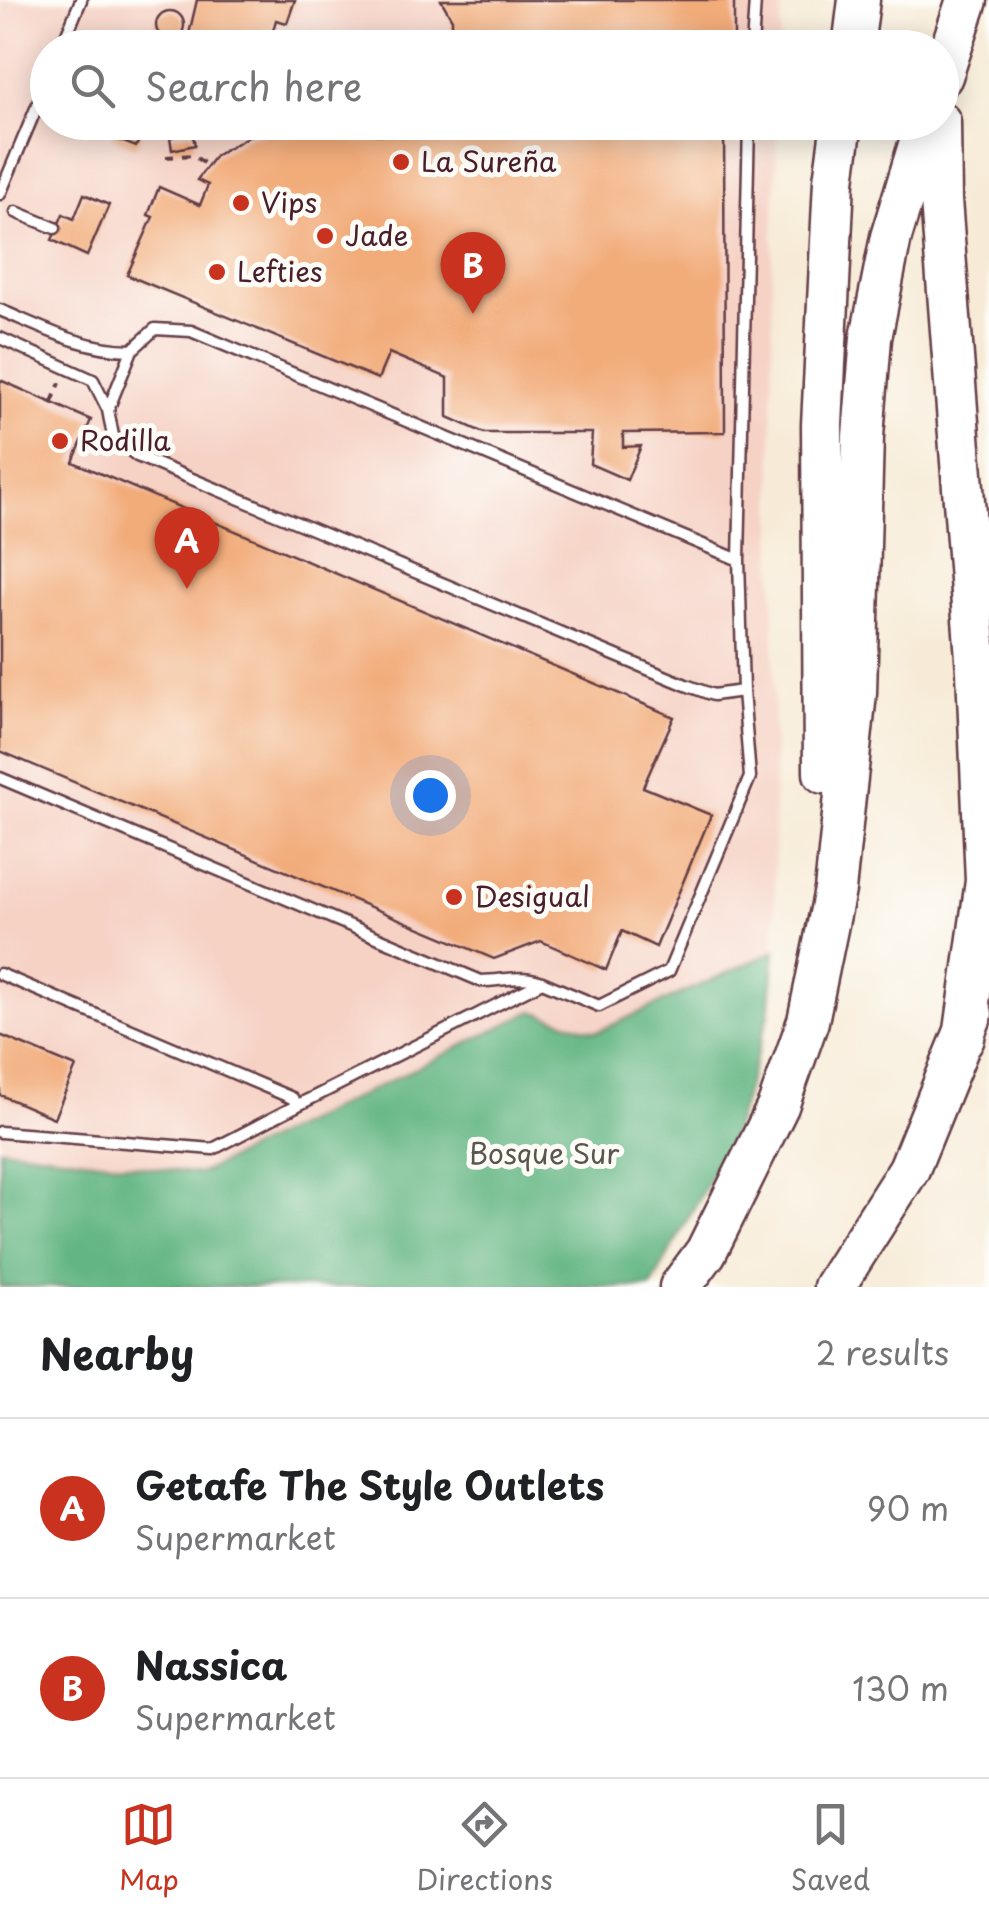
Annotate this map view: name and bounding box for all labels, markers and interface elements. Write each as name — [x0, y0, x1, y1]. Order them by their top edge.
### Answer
search box — [30, 30, 959, 140]
text: Search here — [145, 57, 362, 114]
icon: search — [65, 58, 120, 113]
place label: La Sureña — [421, 139, 557, 182]
marker: La Sureña — [390, 151, 412, 173]
place label: Vips — [261, 180, 317, 223]
marker: Vips — [230, 192, 252, 214]
place label: Jade — [345, 213, 408, 256]
marker: Jade — [314, 225, 336, 247]
pin: B — [440, 232, 506, 314]
place label: Lefties — [237, 249, 323, 292]
marker: Lefties — [206, 261, 228, 283]
place label: Rodilla — [80, 418, 171, 461]
marker: Rodilla — [49, 430, 71, 452]
pin: A — [154, 506, 220, 589]
your location — [405, 770, 456, 821]
place label: Desigual — [474, 874, 590, 917]
marker: Desigual — [443, 886, 465, 908]
park label: Bosque Sur — [469, 1131, 619, 1174]
text: Nearby — [40, 1321, 194, 1384]
text: 2 results — [816, 1328, 949, 1376]
text: Getafe The Style Outlets — [135, 1456, 604, 1513]
text: A — [60, 1484, 85, 1532]
text: 90 m — [867, 1484, 949, 1532]
text: Supermarket — [135, 1513, 336, 1561]
text: Nassica — [135, 1636, 288, 1693]
text: B — [62, 1664, 83, 1712]
text: 130 m — [852, 1664, 949, 1712]
text: Supermarket — [135, 1693, 336, 1741]
tab: Map — [119, 1797, 179, 1900]
tab: Directions — [417, 1797, 553, 1900]
tab: Saved — [791, 1797, 870, 1900]

